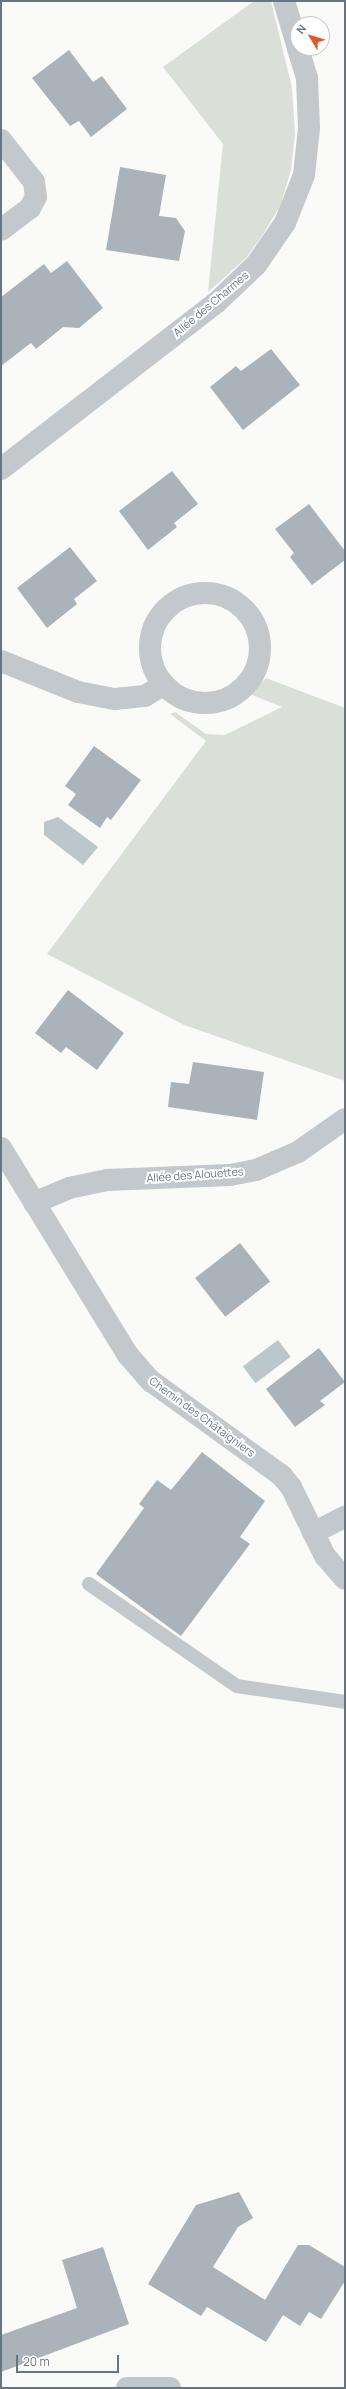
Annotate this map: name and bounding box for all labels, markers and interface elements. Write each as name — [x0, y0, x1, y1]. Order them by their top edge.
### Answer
north arrow — [290, 16, 330, 56]
text: N — [293, 21, 309, 37]
street label: Allée des Charmes — [171, 269, 251, 339]
street label: Allée des Alouettes — [146, 1165, 244, 1185]
street label: Chemin des Châtaigniers — [147, 1374, 257, 1460]
scale bar — [18, 2347, 121, 2373]
text: 20 m — [23, 2353, 50, 2370]

